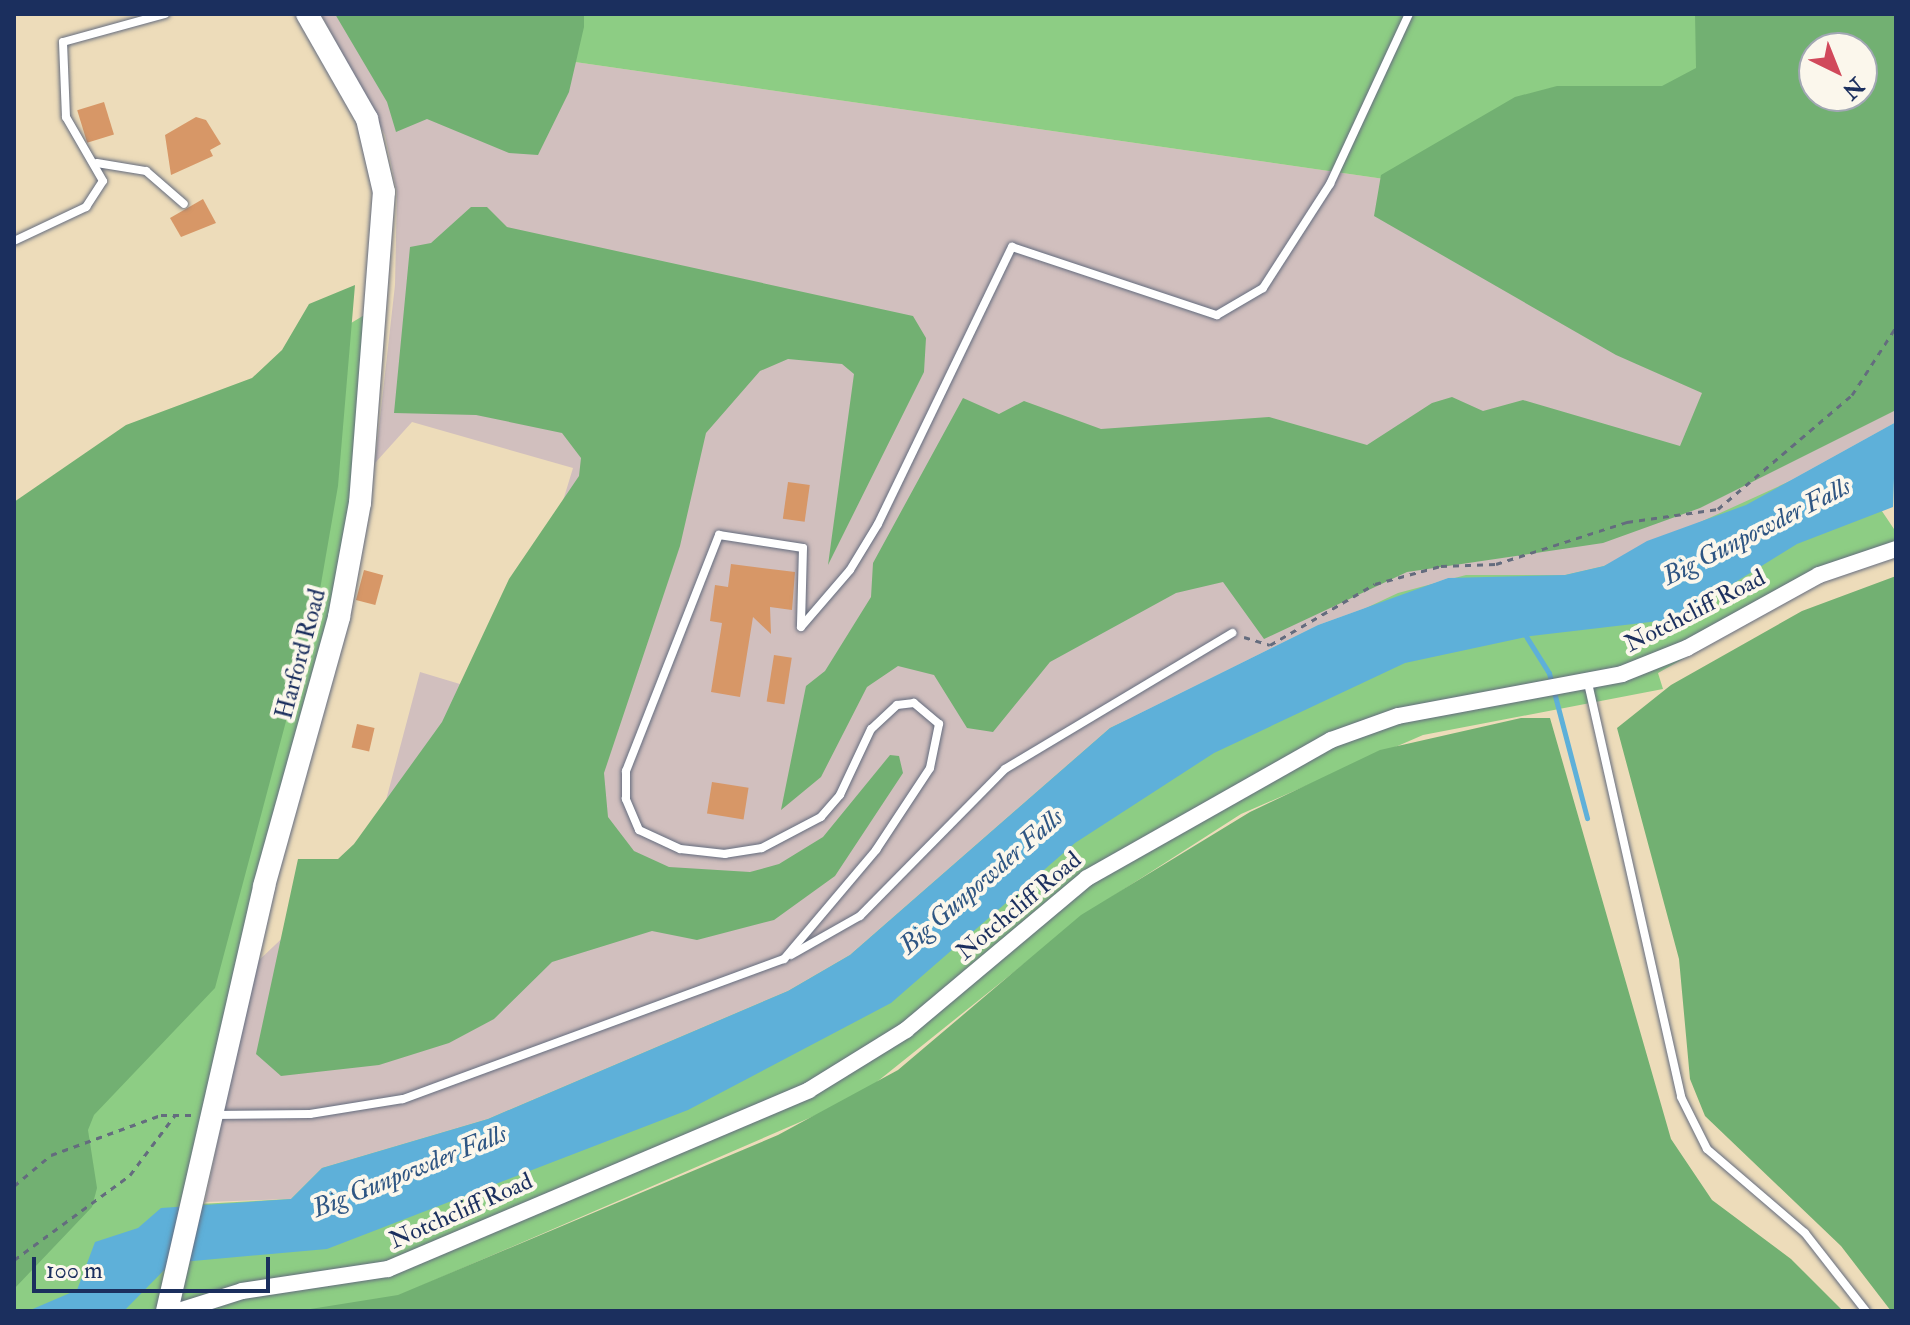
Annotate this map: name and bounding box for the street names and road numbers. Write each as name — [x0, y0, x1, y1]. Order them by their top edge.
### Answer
street label: Notchcliff Road — [1620, 563, 1770, 659]
street label: Harford Road — [270, 586, 332, 722]
street label: Notchcliff Road — [951, 846, 1087, 966]
street label: Notchcliff Road — [385, 1167, 537, 1255]

